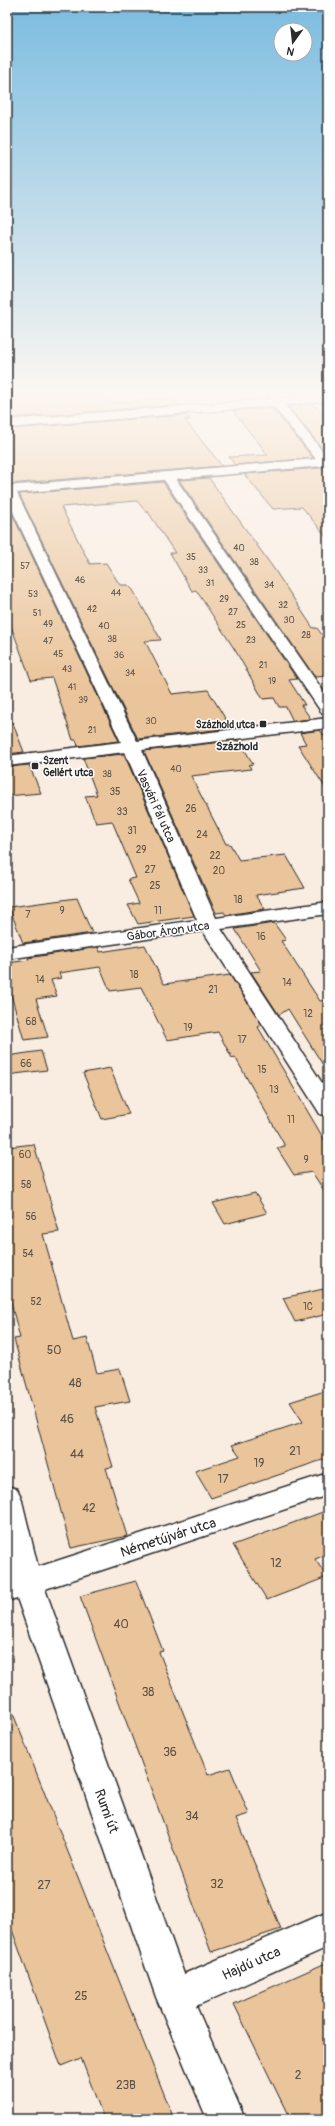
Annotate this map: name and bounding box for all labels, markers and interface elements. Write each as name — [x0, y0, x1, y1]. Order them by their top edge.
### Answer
north arrow — [273, 22, 313, 62]
text: N — [285, 44, 296, 58]
house number: 40 — [233, 543, 245, 554]
house number: 35 — [186, 552, 196, 563]
house number: 38 — [249, 557, 259, 568]
house number: 57 — [20, 561, 30, 572]
house number: 33 — [198, 565, 208, 576]
house number: 46 — [75, 575, 85, 586]
house number: 31 — [206, 578, 214, 589]
house number: 34 — [264, 580, 275, 591]
house number: 44 — [111, 588, 122, 599]
house number: 53 — [28, 589, 38, 600]
house number: 29 — [219, 594, 229, 605]
house number: 32 — [278, 600, 288, 611]
house number: 42 — [87, 604, 97, 615]
house number: 27 — [228, 607, 238, 618]
house number: 51 — [33, 608, 41, 619]
house number: 30 — [283, 615, 295, 626]
house number: 49 — [43, 619, 53, 630]
house number: 25 — [236, 620, 246, 631]
house number: 40 — [98, 621, 110, 632]
house number: 28 — [301, 630, 311, 641]
house number: 38 — [107, 634, 117, 645]
house number: 23 — [246, 635, 256, 646]
house number: 47 — [43, 636, 53, 647]
house number: 45 — [53, 649, 63, 660]
house number: 36 — [114, 650, 124, 661]
house number: 21 — [259, 660, 267, 671]
house number: 43 — [62, 664, 72, 675]
house number: 34 — [125, 668, 136, 679]
house number: 19 — [268, 676, 276, 687]
house number: 41 — [68, 682, 76, 693]
house number: 39 — [78, 695, 88, 706]
house number: 30 — [145, 716, 157, 727]
place label: Százhold utca — [196, 719, 255, 731]
marker: Százhold utca — [258, 719, 268, 729]
house number: 21 — [88, 725, 96, 736]
district label: Százhold — [216, 740, 258, 753]
place label: Szent Gellért utca — [43, 755, 94, 779]
marker: Szent Gellért utca — [30, 761, 40, 771]
house number: 40 — [170, 764, 182, 775]
street label: Vasvári Pál utca — [133, 767, 179, 845]
house number: 38 — [102, 769, 112, 780]
house number: 35 — [110, 786, 121, 798]
house number: 26 — [185, 803, 197, 815]
house number: 33 — [116, 806, 128, 818]
house number: 31 — [127, 825, 137, 837]
house number: 24 — [196, 829, 208, 841]
house number: 29 — [136, 844, 146, 856]
house number: 22 — [209, 850, 221, 862]
house number: 27 — [145, 864, 156, 876]
house number: 20 — [213, 865, 225, 877]
house number: 25 — [149, 880, 161, 892]
house number: 18 — [234, 894, 242, 906]
house number: 9 — [59, 905, 65, 917]
house number: 11 — [154, 905, 162, 917]
house number: 7 — [25, 909, 31, 921]
street label: Gábor Áron utca — [126, 917, 211, 945]
house number: 16 — [256, 931, 266, 943]
house number: 18 — [130, 969, 138, 981]
house number: 14 — [35, 974, 45, 986]
house number: 14 — [282, 977, 292, 989]
house number: 21 — [208, 984, 218, 996]
house number: 12 — [303, 1008, 313, 1020]
house number: 68 — [26, 1016, 36, 1028]
house number: 19 — [183, 1022, 193, 1034]
house number: 17 — [237, 1034, 247, 1046]
house number: 66 — [20, 1058, 32, 1070]
house number: 15 — [257, 1064, 267, 1076]
house number: 13 — [269, 1084, 279, 1096]
house number: 11 — [287, 1114, 295, 1126]
house number: 60 — [19, 1149, 31, 1161]
house number: 9 — [303, 1154, 309, 1166]
house number: 58 — [21, 1179, 31, 1191]
house number: 56 — [25, 1211, 37, 1223]
house number: 54 — [22, 1248, 34, 1260]
house number: 52 — [30, 1296, 42, 1308]
house number: 1C — [303, 1301, 313, 1313]
house number: 50 — [47, 1343, 61, 1358]
house number: 48 — [68, 1376, 82, 1391]
house number: 46 — [60, 1412, 74, 1427]
house number: 21 — [289, 1444, 301, 1459]
house number: 44 — [70, 1447, 84, 1462]
house number: 19 — [254, 1456, 264, 1471]
house number: 17 — [217, 1472, 229, 1487]
house number: 42 — [82, 1501, 96, 1516]
street label: Németújvár utca — [118, 1514, 218, 1561]
house number: 12 — [270, 1556, 282, 1571]
house number: 40 — [113, 1617, 129, 1632]
house number: 38 — [142, 1685, 154, 1700]
house number: 36 — [163, 1745, 177, 1760]
street label: Rumi út — [91, 1787, 122, 1836]
house number: 34 — [185, 1809, 199, 1824]
house number: 32 — [210, 1877, 224, 1892]
house number: 27 — [37, 1878, 51, 1893]
street label: Hajdú utca — [219, 1943, 283, 1984]
house number: 25 — [74, 1989, 88, 2004]
house number: 2 — [295, 2068, 302, 2083]
house number: 23B — [116, 2078, 136, 2093]

